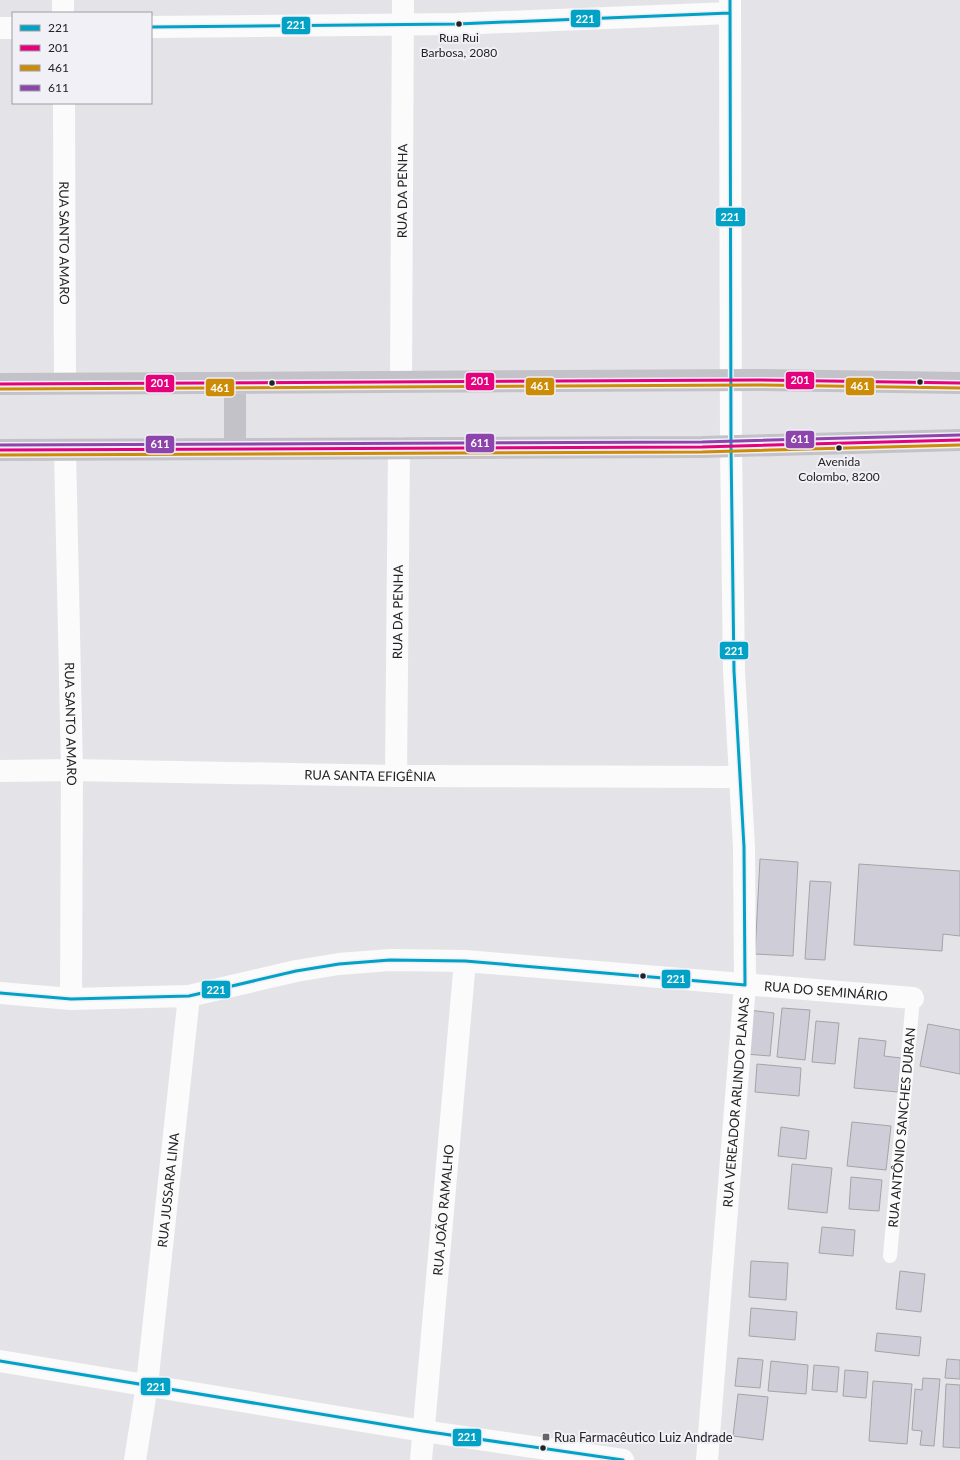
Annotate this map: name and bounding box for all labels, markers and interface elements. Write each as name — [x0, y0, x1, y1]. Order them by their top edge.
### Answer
line badge: 221 — [570, 9, 601, 28]
legend — [12, 12, 152, 104]
text: 221 — [575, 12, 595, 25]
line badge: 221 — [281, 16, 311, 35]
text: 221 — [286, 18, 306, 31]
marker: Rua Rui Barbosa, 2080 — [454, 19, 464, 29]
text: 221 — [48, 20, 69, 35]
place label: Rua Rui Barbosa, 2080 — [421, 30, 497, 60]
text: 201 — [48, 40, 69, 55]
text: 461 — [48, 60, 69, 75]
text: 611 — [48, 80, 69, 95]
street label: RUA DA PENHA — [394, 144, 410, 238]
street label: RUA SANTO AMARO — [56, 181, 73, 305]
line badge: 221 — [715, 207, 746, 227]
text: 221 — [720, 210, 740, 223]
line badge: 201 — [785, 371, 815, 390]
line badge: 201 — [465, 372, 495, 391]
text: 201 — [790, 373, 810, 386]
line badge: 201 — [145, 374, 175, 393]
text: 201 — [470, 374, 490, 387]
text: 201 — [150, 376, 170, 389]
line badge: 461 — [525, 377, 555, 396]
line badge: 461 — [845, 377, 875, 396]
unlabelled marker — [915, 377, 925, 387]
line badge: 461 — [205, 378, 235, 397]
unlabelled marker — [267, 378, 277, 388]
text: 461 — [530, 379, 550, 392]
text: 461 — [850, 379, 870, 392]
text: 461 — [210, 381, 230, 394]
line badge: 611 — [785, 430, 815, 449]
text: 611 — [790, 432, 810, 445]
line badge: 611 — [465, 433, 495, 453]
line badge: 611 — [145, 435, 175, 454]
text: 611 — [470, 436, 490, 449]
text: 611 — [150, 437, 170, 450]
marker: Avenida Colombo, 8200 — [834, 443, 844, 453]
place label: Avenida Colombo, 8200 — [798, 454, 880, 484]
street label: RUA DA PENHA — [389, 564, 406, 659]
line badge: 221 — [719, 641, 749, 660]
text: 221 — [724, 644, 744, 657]
street label: RUA SANTO AMARO — [62, 662, 80, 786]
street label: RUA SANTA EFIGÊNIA — [304, 766, 436, 784]
line badge: 221 — [661, 969, 691, 989]
unlabelled marker — [638, 971, 648, 981]
text: 221 — [666, 972, 686, 985]
street label: RUA DO SEMINÁRIO — [763, 978, 888, 1004]
line badge: 221 — [201, 980, 231, 999]
text: 221 — [206, 983, 226, 996]
street label: RUA VEREADOR ARLINDO PLANAS — [719, 996, 752, 1208]
street label: RUA ANTÔNIO SANCHES DURAN — [885, 1027, 918, 1228]
street label: RUA JUSSARA LINA — [154, 1132, 182, 1248]
street label: RUA JOÃO RAMALHO — [429, 1144, 457, 1276]
line badge: 221 — [140, 1377, 171, 1396]
text: 221 — [146, 1380, 166, 1393]
line badge: 221 — [452, 1428, 482, 1447]
place label: Rua Farmacêutico Luiz Andrade — [554, 1429, 733, 1445]
text: 221 — [457, 1430, 477, 1443]
marker: Rua Farmacêutico Luiz Andrade — [541, 1432, 551, 1442]
unlabelled marker — [538, 1443, 548, 1453]

